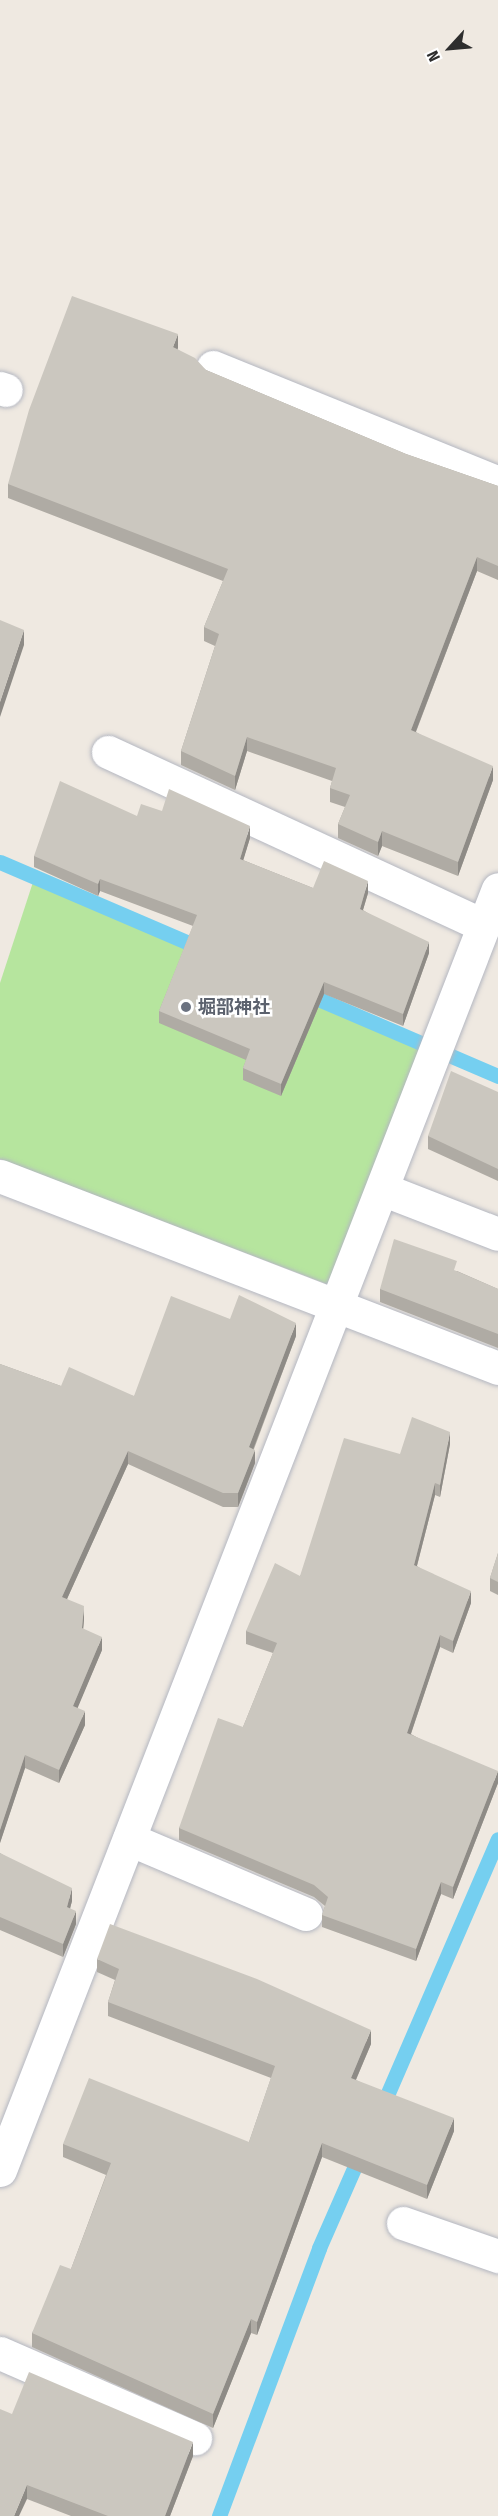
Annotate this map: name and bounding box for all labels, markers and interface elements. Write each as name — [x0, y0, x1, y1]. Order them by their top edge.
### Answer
north arrow — [420, 18, 480, 78]
text: N — [423, 48, 444, 65]
place label: 堀部神社 — [198, 996, 270, 1018]
marker: 堀部神社 — [179, 1000, 193, 1014]

